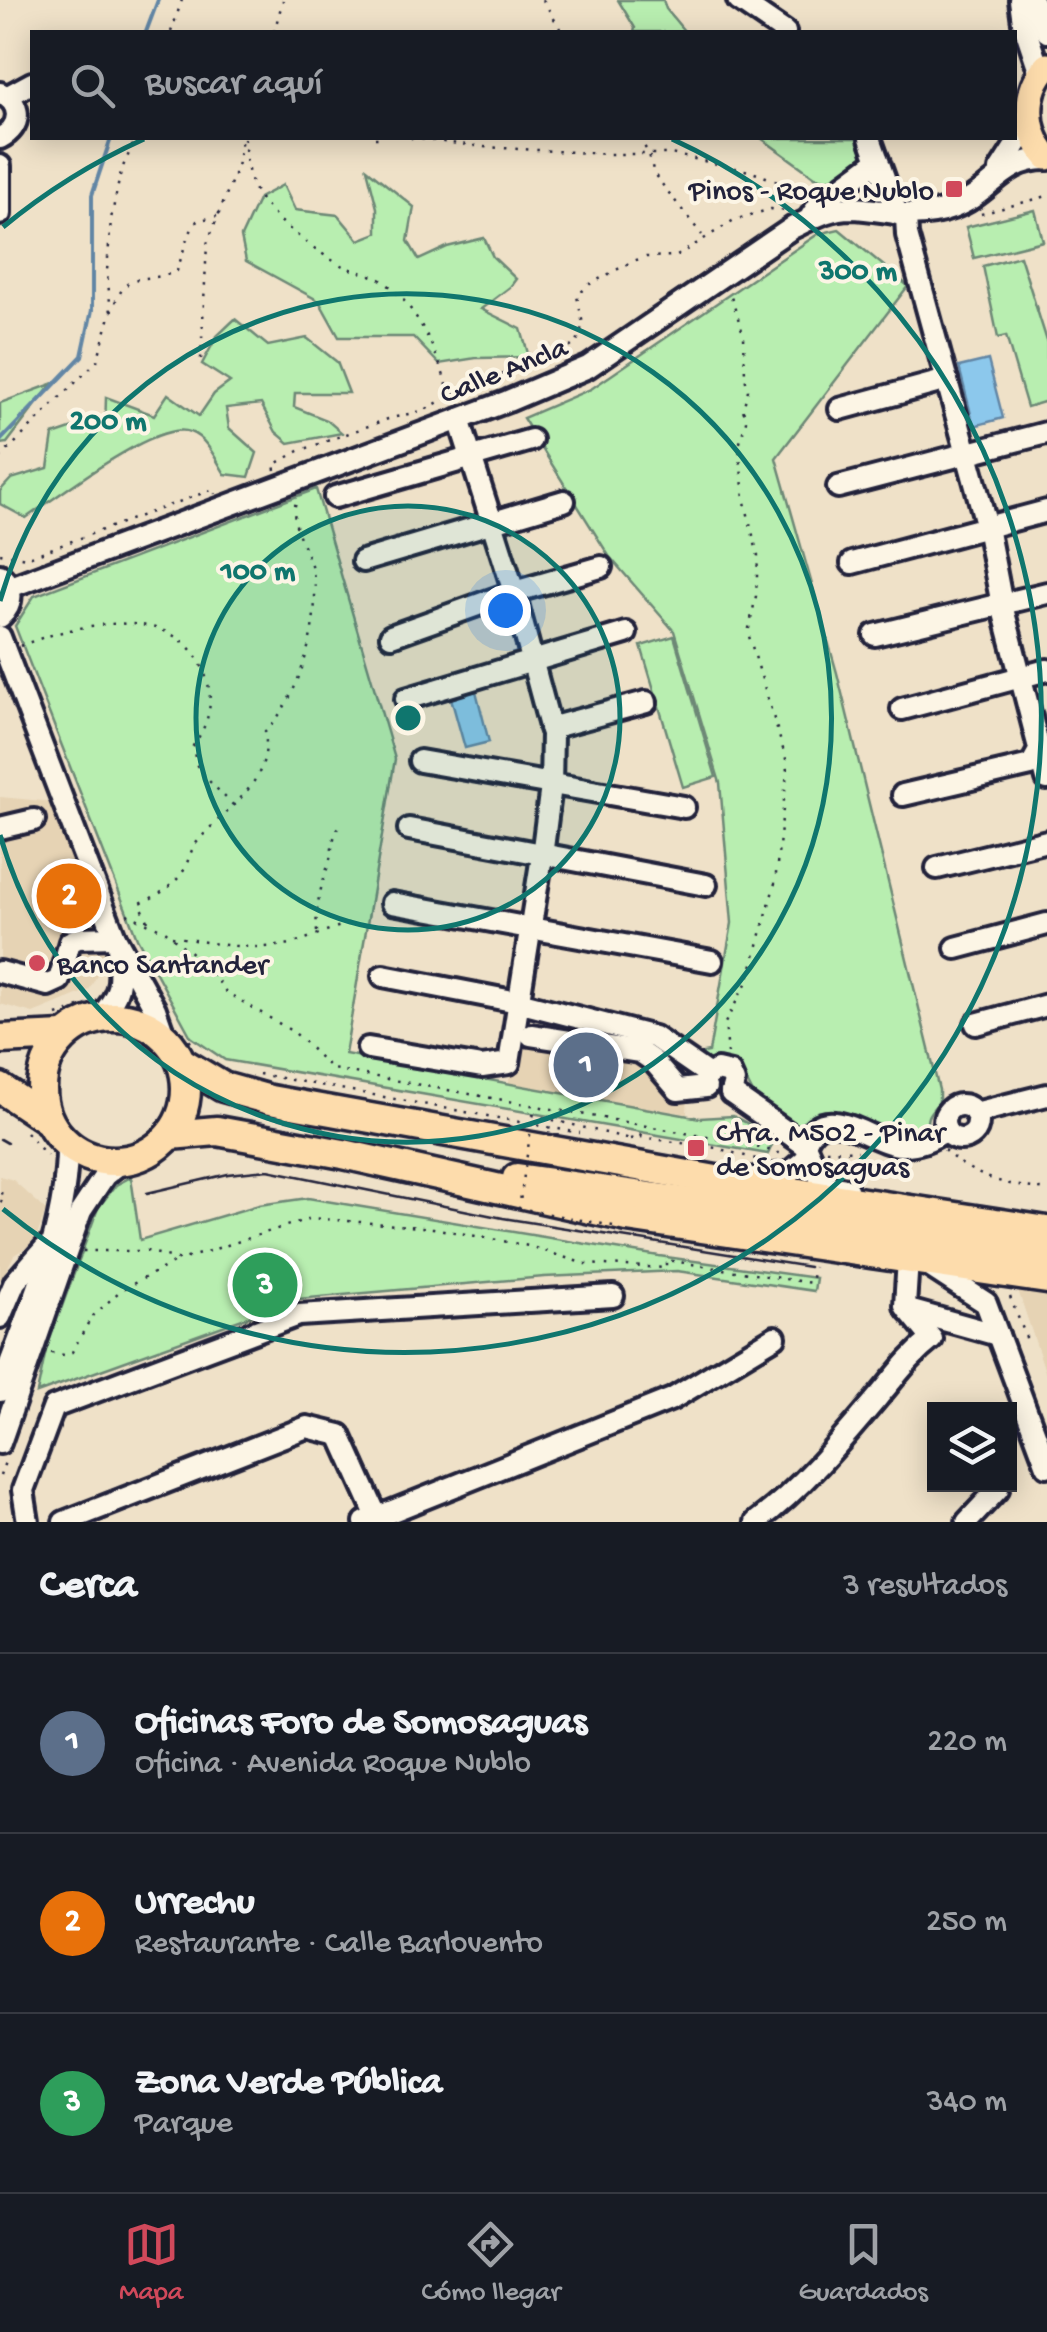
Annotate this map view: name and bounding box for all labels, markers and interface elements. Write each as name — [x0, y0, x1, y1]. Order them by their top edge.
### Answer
search box — [30, 30, 1017, 140]
icon: search — [65, 58, 120, 113]
text: Buscar aquí — [145, 63, 323, 107]
place label: Pinos - Roque Nublo — [688, 176, 934, 211]
marker: Pinos - Roque Nublo — [943, 178, 965, 200]
text: 300 m — [818, 256, 898, 291]
street label: Calle Ancla — [436, 331, 575, 415]
text: 200 m — [69, 406, 147, 441]
text: 100 m — [220, 556, 296, 591]
your location — [480, 585, 531, 636]
centre of rings — [390, 700, 426, 736]
pin: 2 — [36, 858, 102, 934]
place label: Banco Santander — [56, 950, 270, 985]
marker: Banco Santander — [26, 952, 48, 974]
pin: 1 — [554, 1028, 618, 1102]
place label: Ctra. M502 - Pinar de Somosaguas — [716, 1118, 947, 1187]
marker: Ctra. M502 - Pinar de Somosaguas — [685, 1137, 707, 1159]
pin: 3 — [232, 1248, 298, 1322]
map controls — [927, 1402, 1017, 1492]
button: layers — [927, 1402, 1017, 1492]
text: Cerca — [40, 1563, 137, 1612]
text: 3 resultados — [843, 1568, 1007, 1606]
text: Oficinas Foro de Somosaguas — [135, 1702, 587, 1746]
text: 1 — [66, 1724, 79, 1762]
text: 220 m — [927, 1724, 1007, 1762]
text: Oficina · Avenida Roque Nublo — [135, 1746, 531, 1784]
text: Urrechu — [135, 1882, 255, 1926]
text: 2 — [65, 1904, 80, 1942]
text: 250 m — [926, 1904, 1007, 1942]
text: Restaurante · Calle Barlovento — [135, 1926, 543, 1964]
text: Zona Verde Pública — [135, 2062, 442, 2106]
text: 3 — [64, 2084, 81, 2122]
text: 340 m — [927, 2084, 1007, 2122]
text: Parque — [135, 2106, 232, 2144]
tab: Mapa — [119, 2217, 183, 2310]
tab: Cómo llegar — [421, 2217, 560, 2310]
tab: Guardados — [798, 2217, 928, 2310]

